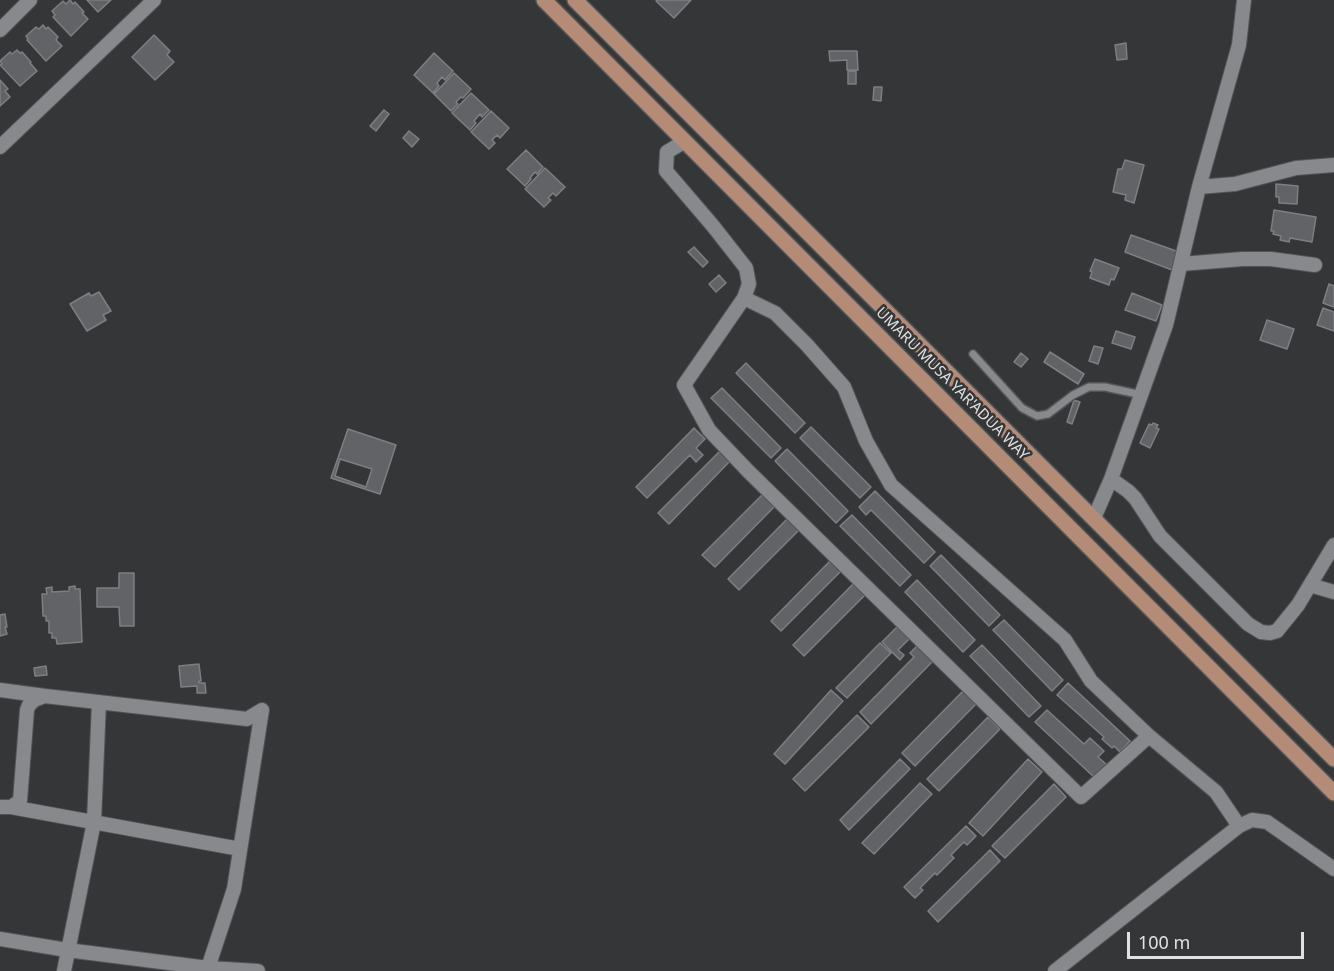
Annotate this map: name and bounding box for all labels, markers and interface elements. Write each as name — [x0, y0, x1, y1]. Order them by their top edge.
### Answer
street label: UMARU MUSA YAR'ADUA WAY — [872, 304, 1032, 464]
scale bar — [1130, 920, 1307, 958]
text: 100 m — [1138, 930, 1190, 954]

